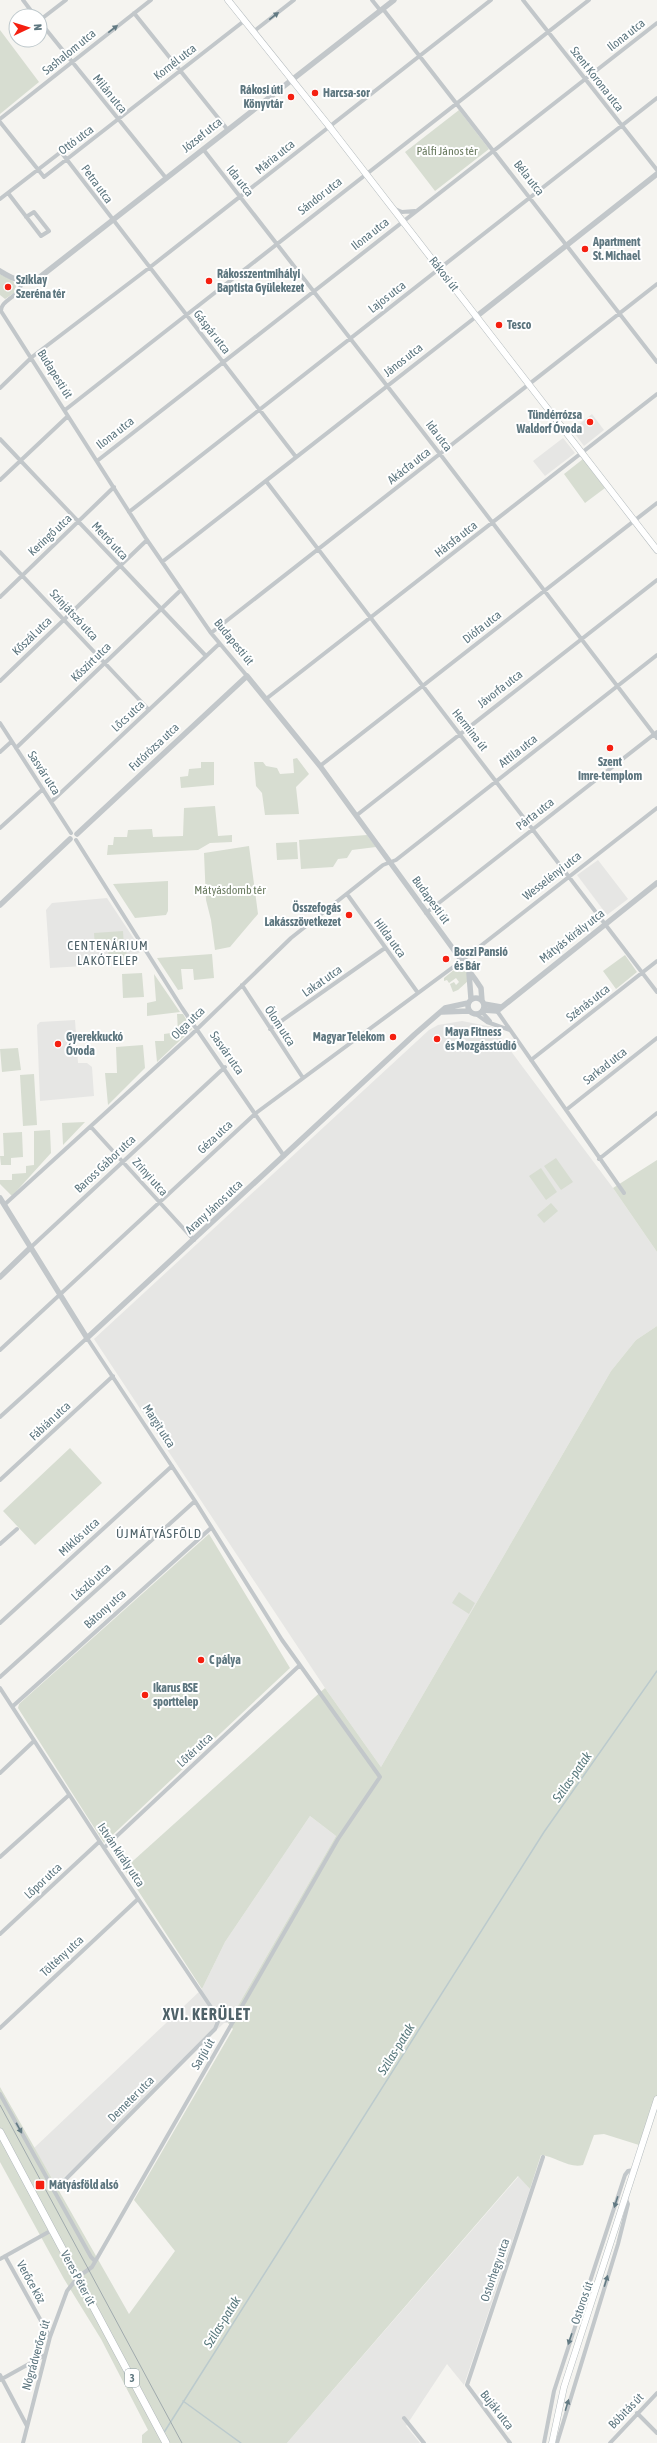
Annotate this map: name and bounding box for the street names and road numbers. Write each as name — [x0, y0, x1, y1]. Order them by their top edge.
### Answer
street label: Ilona utca — [604, 16, 648, 54]
street label: Sashalom utca — [40, 26, 98, 78]
street label: Kornél utca — [151, 41, 199, 83]
street label: Szent Korona utca — [567, 44, 627, 114]
street label: Milán utca — [90, 72, 130, 116]
street label: József utca — [179, 115, 225, 155]
street label: Ottó utca — [56, 122, 96, 158]
street label: Mária utca — [253, 137, 297, 177]
street label: Béla utca — [511, 158, 547, 198]
street label: Petra utca — [78, 162, 116, 206]
street label: Ida utca — [224, 163, 256, 199]
street label: Sándor utca — [295, 174, 345, 218]
street label: Ilona utca — [348, 215, 392, 253]
street label: Rákosi út — [426, 254, 462, 295]
street label: Lajos utca — [365, 278, 409, 316]
street label: Gáspár utca — [191, 307, 233, 357]
street label: János utca — [381, 340, 425, 380]
street label: Budapesti út — [34, 347, 76, 402]
street label: Ilona utca — [93, 414, 137, 452]
street label: Ida utca — [423, 418, 455, 454]
street label: Akácfa utca — [385, 445, 433, 487]
street label: Keringő utca — [25, 511, 75, 559]
street label: Hársfa utca — [432, 518, 480, 560]
street label: Metró utca — [89, 519, 131, 563]
street label: Színjátszó utca — [47, 587, 101, 643]
street label: Diófa utca — [460, 608, 504, 646]
street label: Kőszál utca — [9, 614, 55, 658]
street label: Budapesti út — [211, 616, 257, 668]
street label: Kőszirt utca — [68, 640, 114, 684]
street label: Jávorfa utca — [475, 667, 525, 711]
street label: Lőcs utca — [109, 697, 147, 735]
street label: Hermina út — [449, 706, 491, 754]
street label: Futórózsa utca — [126, 720, 182, 774]
street label: Attila utca — [496, 732, 540, 770]
street label: Sasvár utca — [25, 748, 63, 798]
street label: Párta utca — [513, 795, 557, 833]
street label: Wesselényi utca — [520, 849, 584, 903]
street label: Budapesti út — [409, 874, 453, 927]
street label: Mátyás király utca — [537, 906, 607, 966]
street label: Hilda utca — [371, 916, 409, 960]
street label: Lakat utca — [299, 962, 345, 1000]
street label: Szénás utca — [564, 982, 612, 1024]
street label: Ólom utca — [262, 1003, 298, 1049]
street label: Olga utca — [168, 1004, 208, 1042]
street label: Sasvár utca — [207, 1029, 247, 1077]
street label: Sarkad utca — [580, 1045, 630, 1087]
street label: Géza utca — [195, 1117, 235, 1157]
street label: Baross Gábor utca — [72, 1132, 138, 1196]
street label: Zrínyi utca — [129, 1155, 171, 1199]
street label: Arany János utca — [182, 1177, 246, 1237]
street label: Fábián utca — [27, 1399, 73, 1443]
street label: Margit utca — [140, 1402, 178, 1450]
street label: Miklós utca — [56, 1515, 102, 1559]
street label: László utca — [68, 1561, 114, 1603]
street label: Bátony utca — [81, 1586, 129, 1632]
street label: Lőtér utca — [174, 1730, 216, 1770]
street label: István király utca — [95, 1820, 147, 1890]
street label: Lőpor utca — [21, 1860, 65, 1902]
street label: Töltény utca — [38, 1933, 86, 1979]
street label: Sarjú út — [189, 2035, 218, 2072]
street label: Demeter utca — [105, 2073, 157, 2125]
street label: Ostorhegy utca — [478, 2237, 512, 2303]
street label: Veres Péter út — [58, 2248, 99, 2308]
street label: Verőce köz — [14, 2258, 49, 2306]
street label: Ostoros út — [568, 2279, 596, 2326]
street label: Nógrádverőce út — [19, 2318, 53, 2392]
road number: 3 — [125, 2369, 139, 2387]
street label: Buják utca — [477, 2388, 517, 2432]
street label: Bóbitás út — [606, 2390, 647, 2432]

